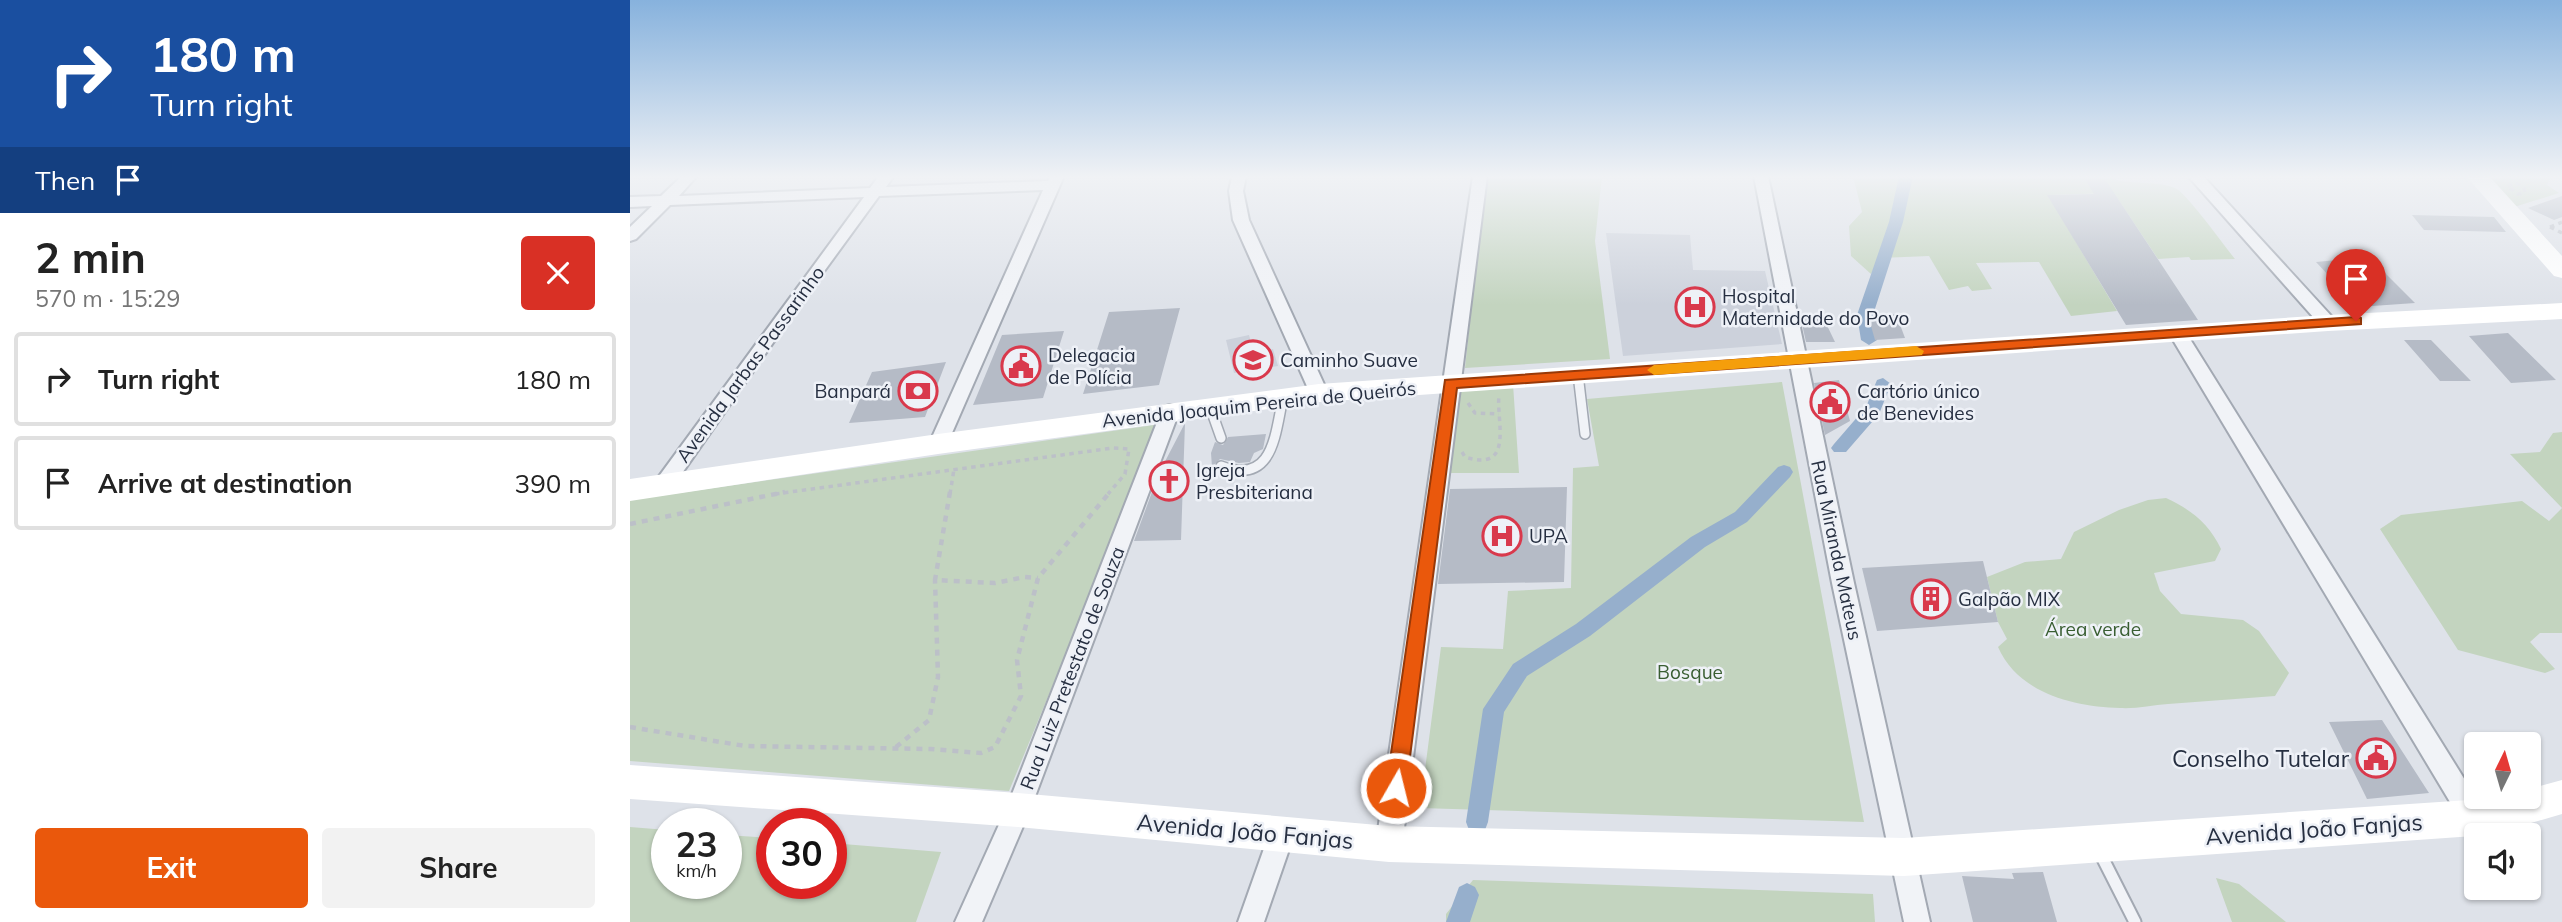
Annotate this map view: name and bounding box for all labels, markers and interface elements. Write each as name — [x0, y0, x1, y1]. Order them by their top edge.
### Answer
text: 180 m — [150, 23, 296, 84]
icon: right — [35, 28, 126, 119]
text: Turn right — [150, 84, 293, 124]
icon: arrive — [109, 161, 147, 199]
text: Then — [35, 164, 95, 197]
text: 2 min — [35, 231, 146, 284]
button: close — [521, 236, 595, 310]
pin — [2326, 249, 2386, 321]
icon: arrive — [2337, 260, 2375, 298]
street label: Avenida Jarbas Passarinho — [671, 261, 829, 467]
text: 570 m · 15:29 — [35, 284, 180, 313]
place label: Hospital Maternidade do Povo — [1722, 284, 1909, 330]
hospital icon: Hospital Maternidade do Povo — [1674, 286, 1716, 328]
school or university icon: Caminho Suave — [1232, 339, 1274, 381]
place label: Delegacia de Polícia — [1048, 343, 1136, 389]
public building icon: Delegacia de Polícia — [1000, 345, 1042, 387]
place label: Caminho Suave — [1280, 348, 1418, 372]
icon: right — [39, 360, 77, 398]
text: Turn right — [98, 363, 219, 396]
text: 180 m — [515, 363, 591, 396]
bank icon: Banpará — [897, 370, 939, 412]
street label: Avenida Joaquim Pereira de Queirós — [1101, 376, 1417, 432]
place label: Banpará — [814, 379, 891, 403]
place label: Cartório único de Benevides — [1857, 379, 1980, 425]
public building icon: Cartório único de Benevides — [1809, 381, 1851, 423]
place label: Igreja Presbiteriana — [1196, 458, 1313, 504]
street label: Rua Miranda Mateus — [1806, 458, 1868, 642]
church icon: Igreja Presbiteriana — [1148, 460, 1190, 502]
icon: arrive — [39, 464, 77, 502]
text: Arrive at destination — [98, 467, 353, 500]
text: 390 m — [515, 467, 591, 500]
hospital icon: UPA — [1481, 515, 1523, 557]
place label: UPA — [1529, 524, 1568, 548]
street label: Rua Luiz Pretestato de Souza — [1015, 543, 1129, 793]
building icon: Galpão MIX — [1910, 578, 1952, 620]
place label: Galpão MIX — [1958, 587, 2061, 611]
park label: Área verde — [2045, 617, 2141, 641]
park label: Bosque — [1657, 660, 1723, 684]
north arrow — [2464, 732, 2541, 808]
map controls — [2464, 732, 2541, 900]
public building icon: Conselho Tutelar — [2355, 737, 2397, 779]
place label: Conselho Tutelar — [2172, 744, 2350, 773]
position arrow — [1359, 751, 1433, 825]
street label: Avenida João Fanjas — [1135, 807, 1355, 855]
street label: Avenida João Fanjas — [2205, 807, 2423, 851]
speed limit sign: 30 — [756, 808, 847, 899]
text: 23 — [675, 822, 718, 866]
button: sound — [2464, 823, 2541, 900]
button: Exit — [35, 828, 308, 908]
button: Share — [322, 828, 595, 908]
text: km/h — [676, 859, 717, 882]

